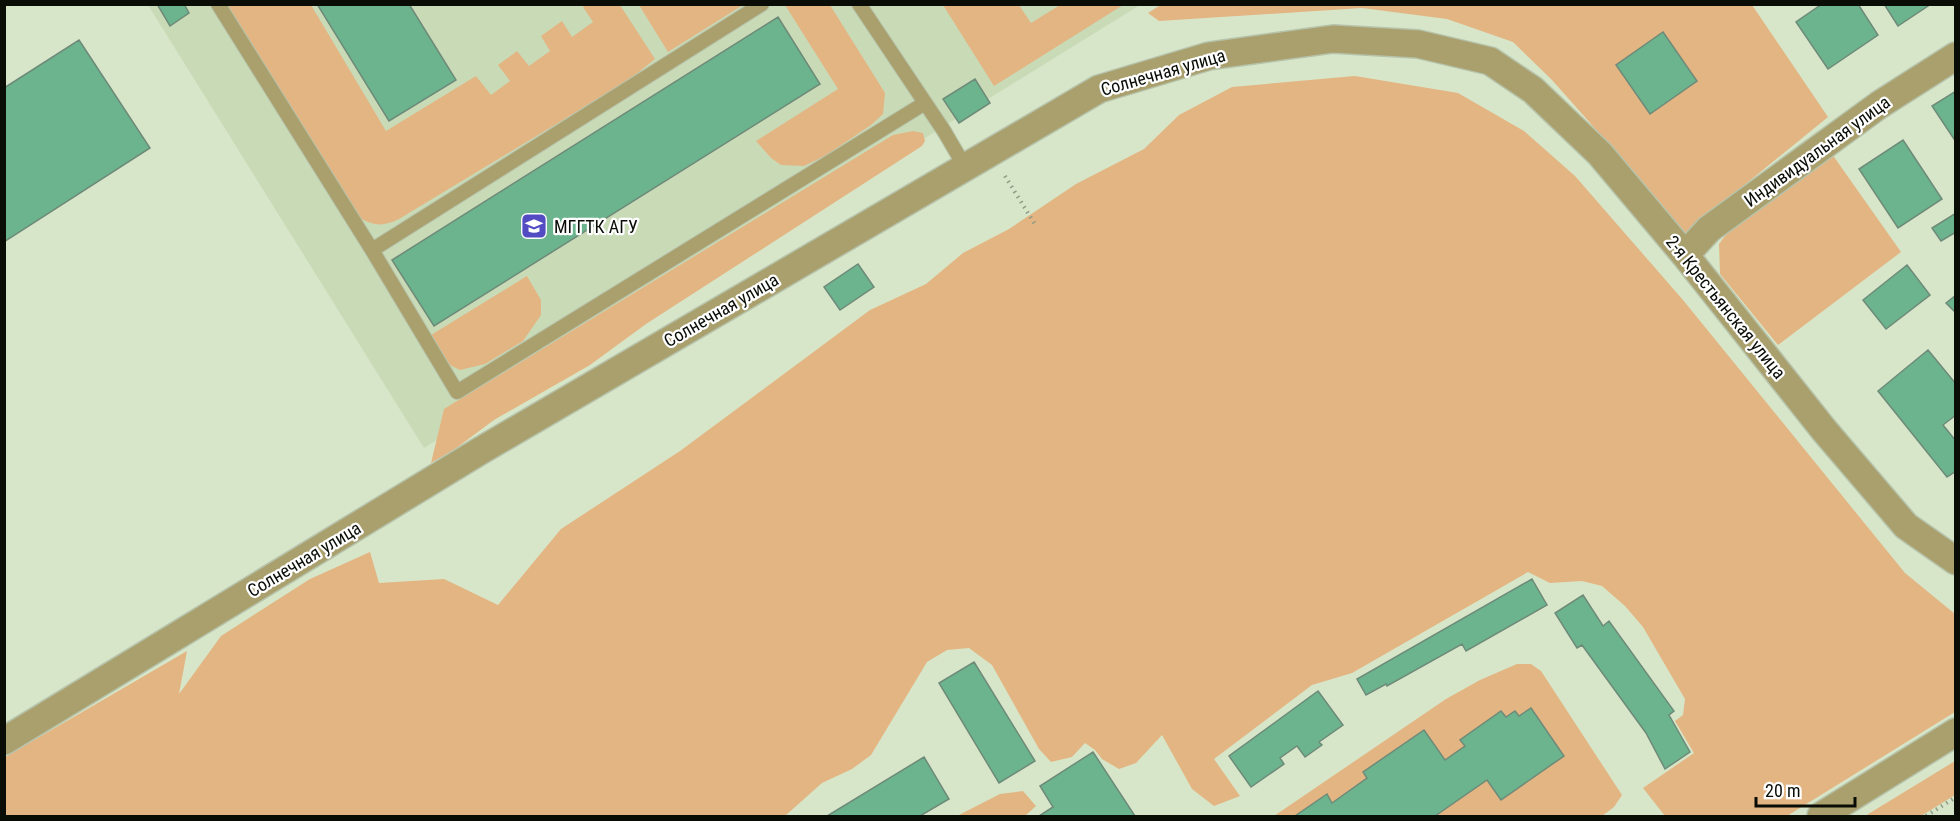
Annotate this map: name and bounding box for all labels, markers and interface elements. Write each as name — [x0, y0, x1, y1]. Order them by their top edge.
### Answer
street label: Солнечная улица — [1098, 44, 1228, 100]
street label: Индивидуальная улица — [1740, 91, 1894, 211]
school or university icon: МГГТК АГУ — [519, 211, 549, 241]
place label: МГГТК АГУ — [554, 216, 638, 237]
street label: 2-я Крестьянская улица — [1662, 231, 1790, 383]
street label: Солнечная улица — [660, 269, 782, 351]
street label: Солнечная улица — [243, 517, 365, 601]
scale bar — [1756, 770, 1855, 808]
text: 20 m — [1765, 780, 1800, 801]

